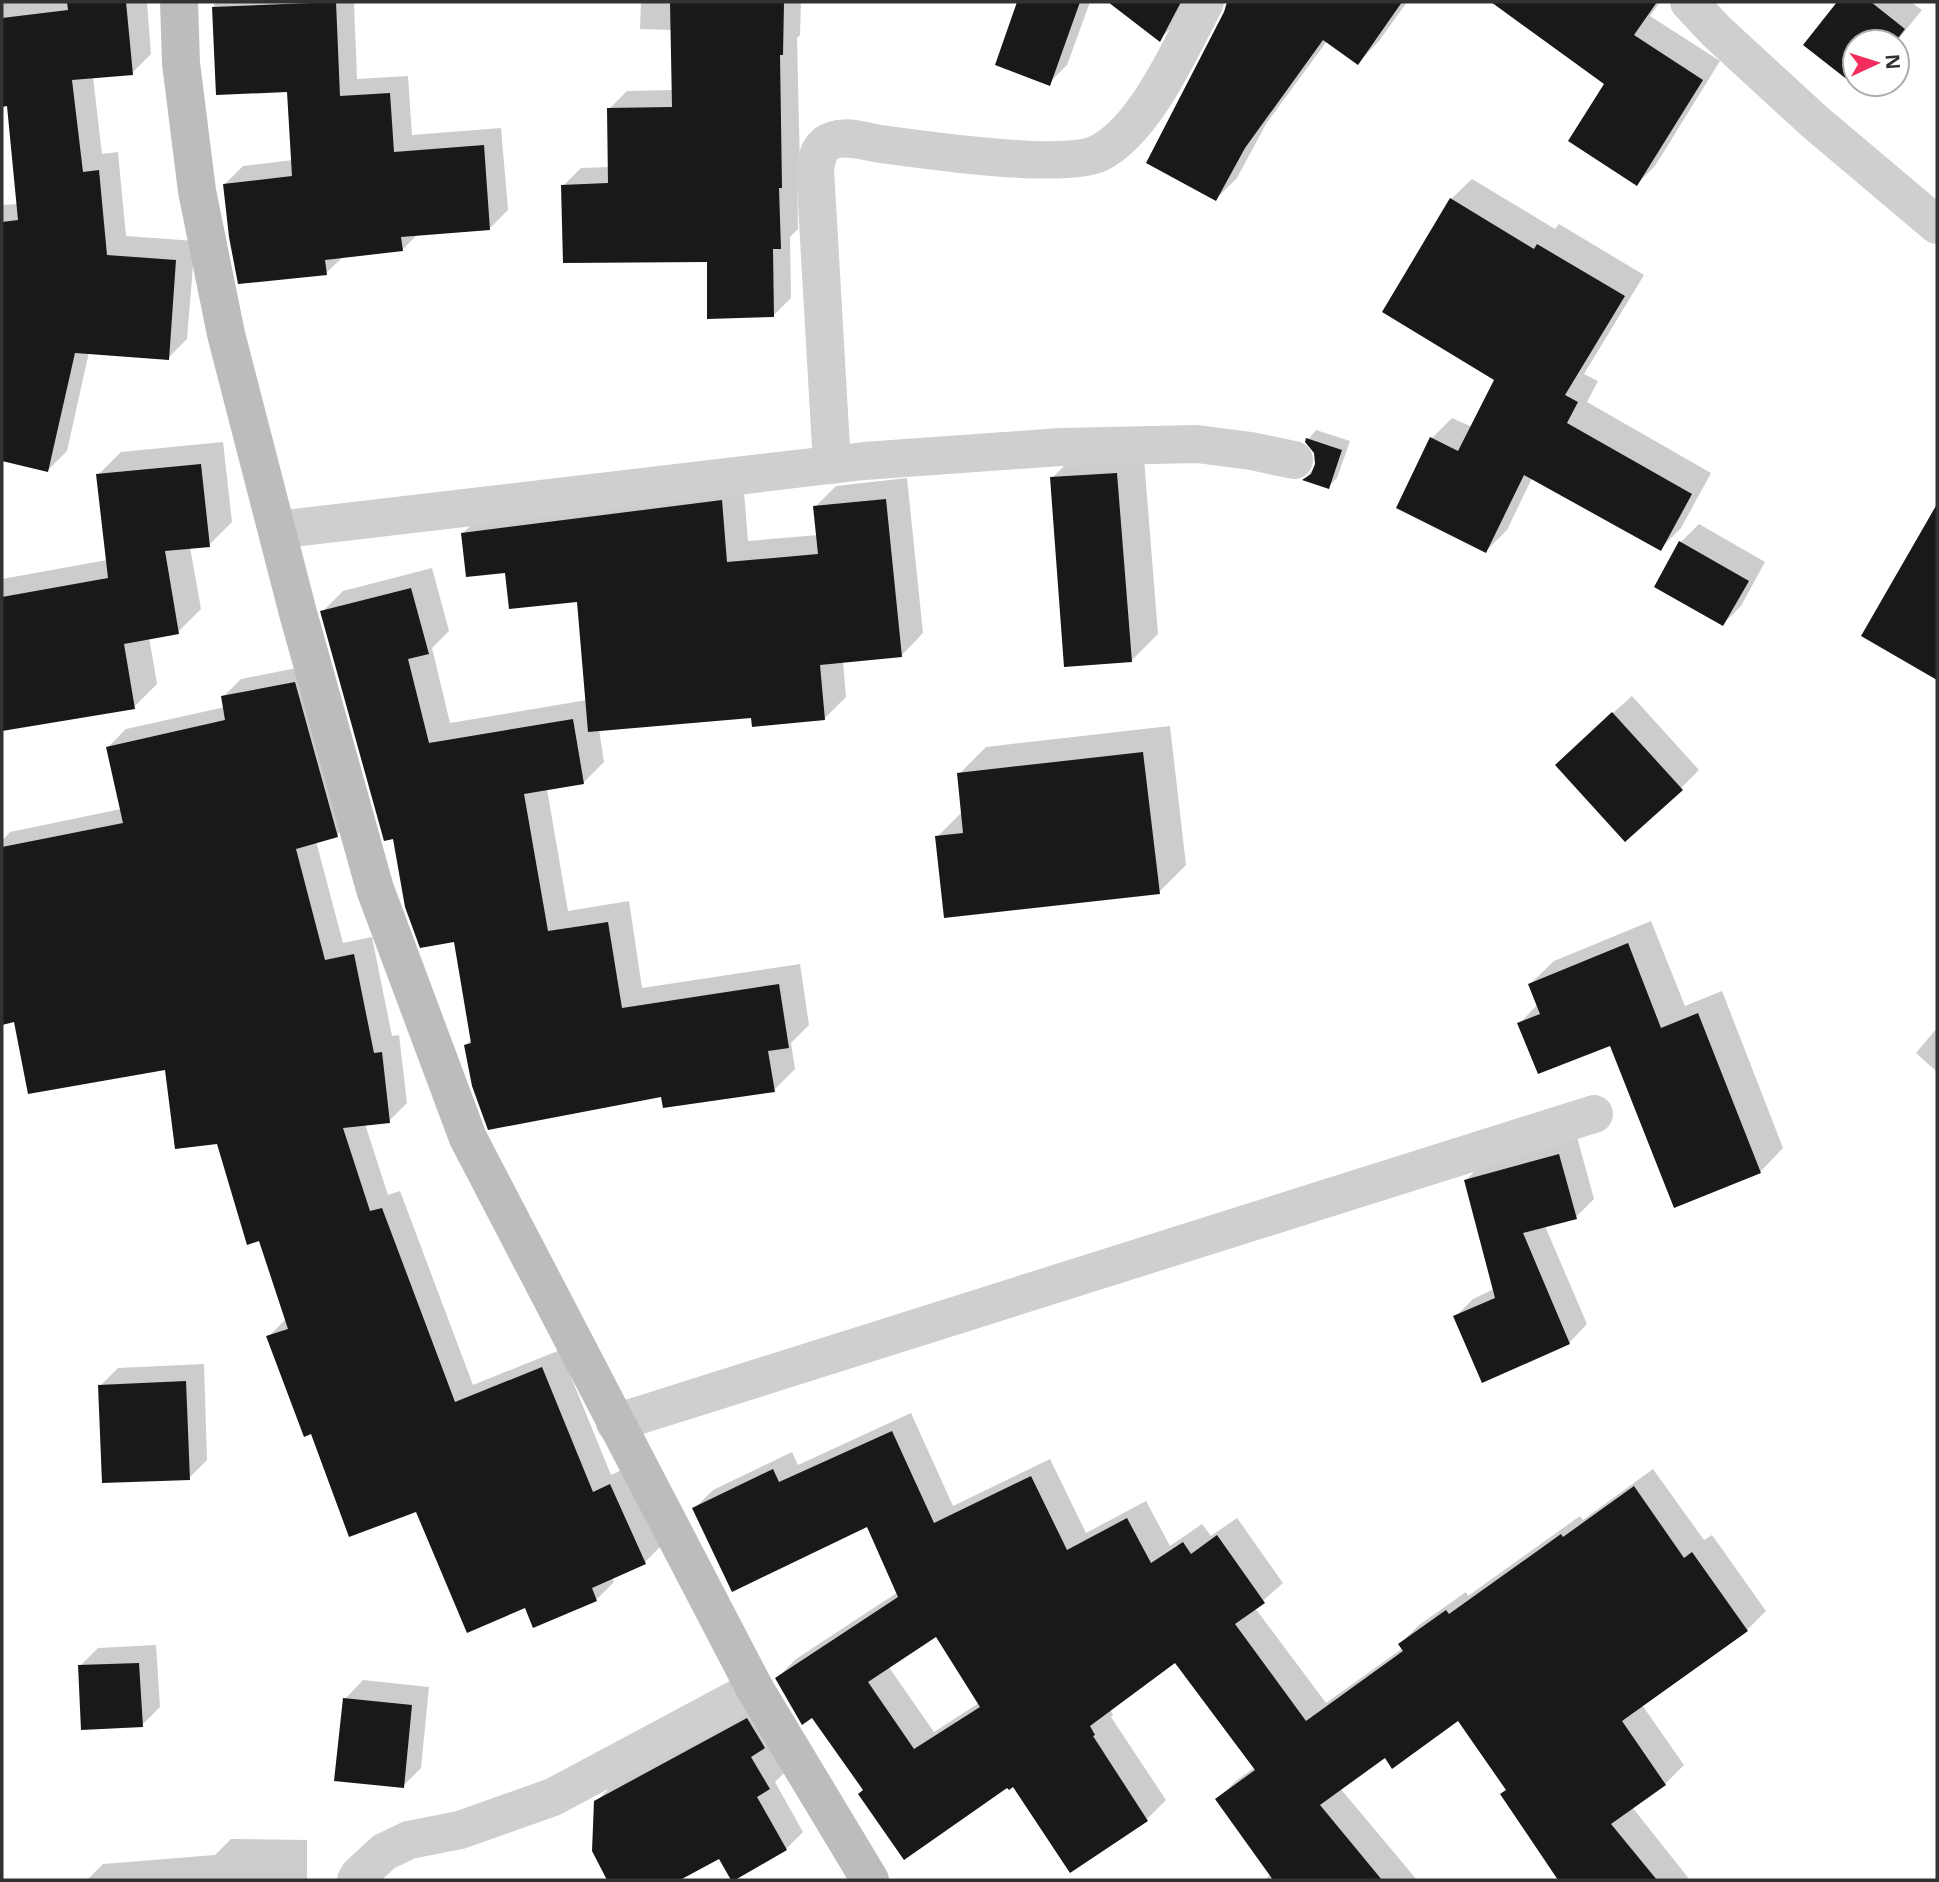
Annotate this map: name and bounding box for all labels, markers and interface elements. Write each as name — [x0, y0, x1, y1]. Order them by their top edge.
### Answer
north arrow — [1841, 28, 1911, 98]
text: N — [1879, 53, 1906, 70]

